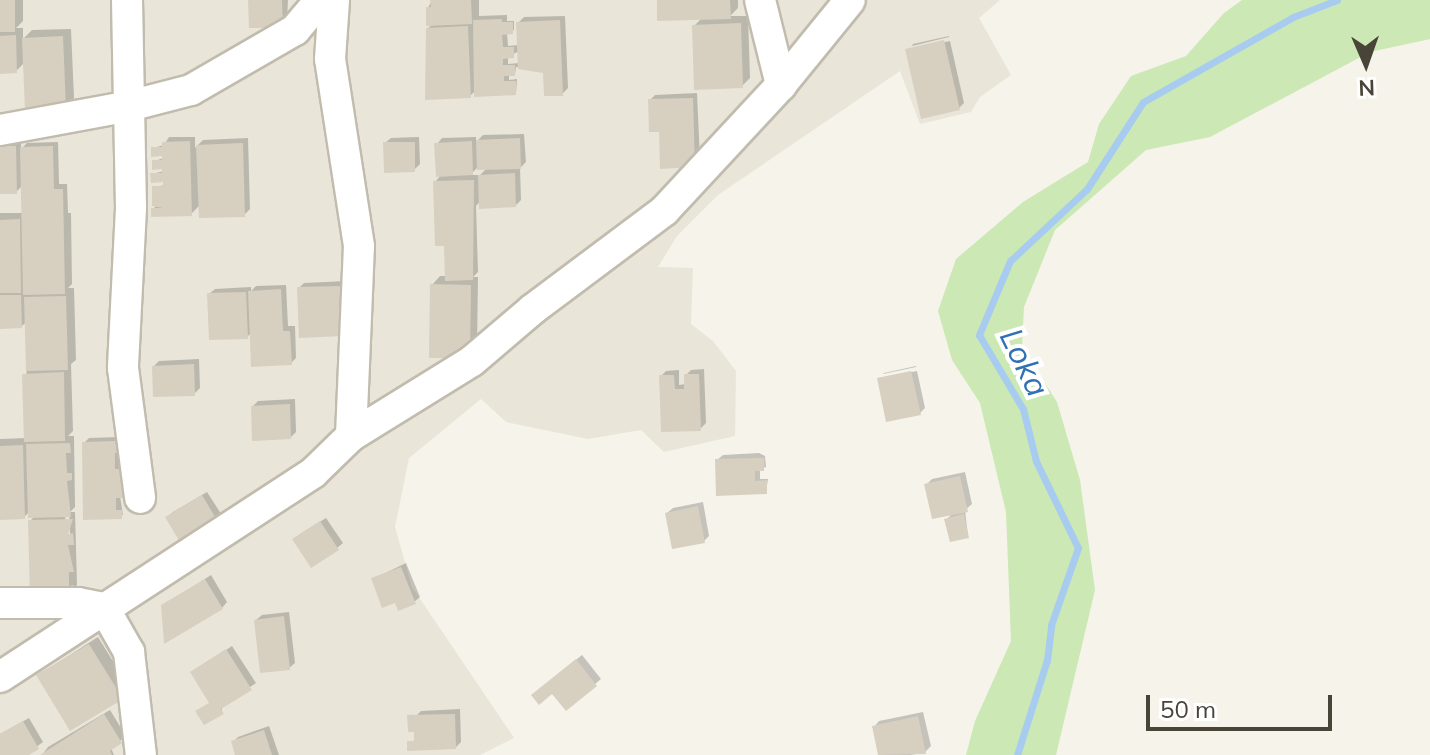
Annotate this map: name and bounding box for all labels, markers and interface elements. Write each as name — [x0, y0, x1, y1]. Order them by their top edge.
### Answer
north arrow — [1326, 24, 1406, 104]
text: N — [1358, 74, 1376, 102]
water label: Loka — [992, 322, 1058, 402]
scale bar — [1150, 679, 1336, 729]
text: 50 m — [1160, 694, 1216, 724]

